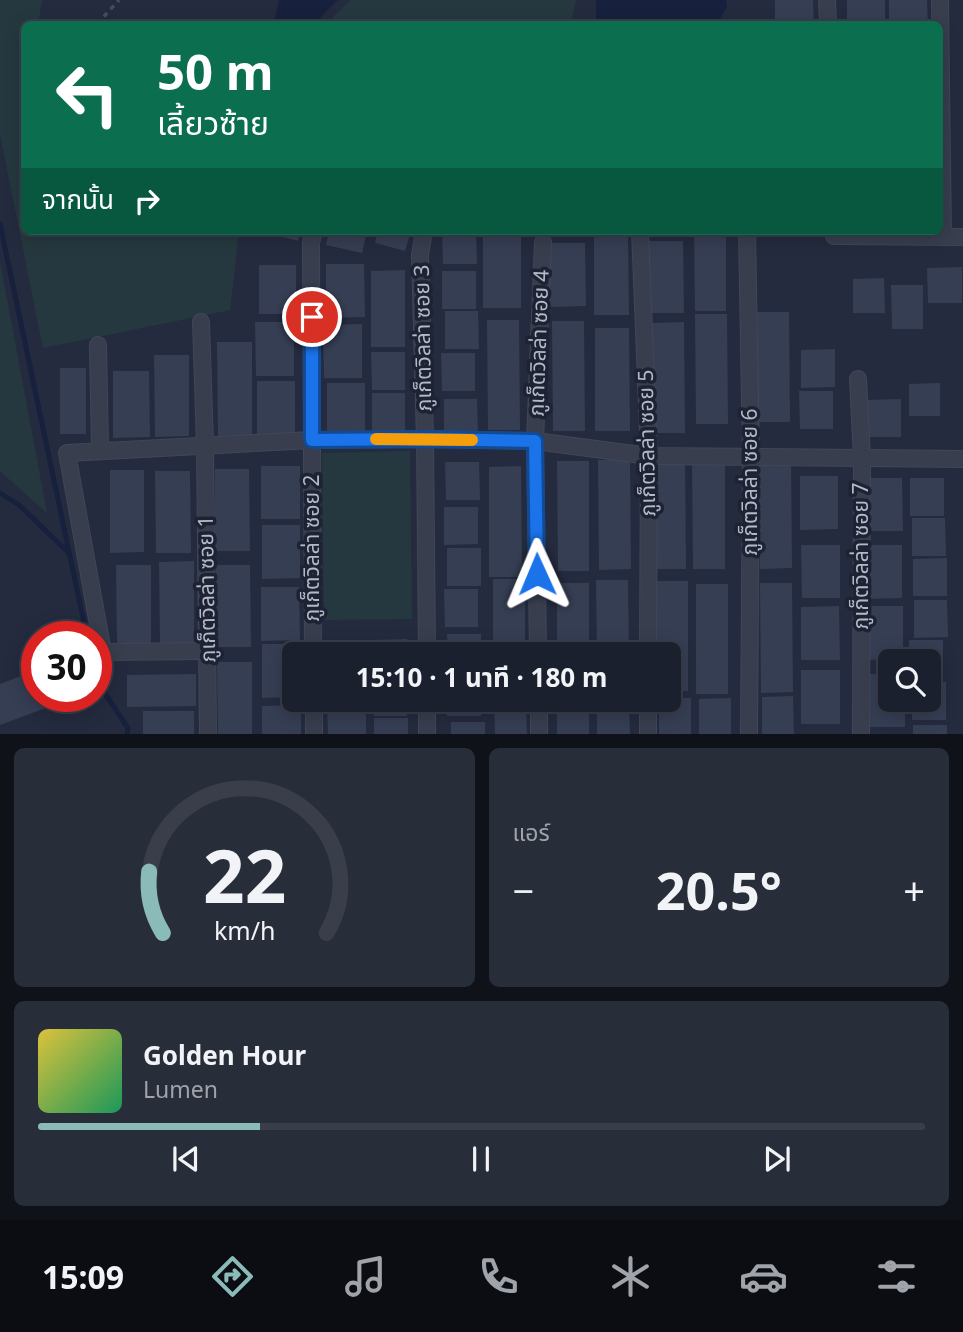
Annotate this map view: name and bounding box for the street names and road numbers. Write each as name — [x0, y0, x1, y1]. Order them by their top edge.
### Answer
street label: ภูเก็ตวิลล่า ซอย 3 — [407, 264, 437, 412]
street label: ภูเก็ตวิลล่า ซอย 4 — [521, 269, 555, 417]
street label: ภูเก็ตวิลล่า ซอย 5 — [631, 369, 661, 517]
street label: ภูเก็ตวิลล่า ซอย 6 — [735, 409, 763, 555]
street label: ภูเก็ตวิลล่า ซอย 2 — [297, 475, 325, 621]
street label: ภูเก็ตวิลล่า ซอย 7 — [846, 483, 874, 629]
street label: ภูเก็ตวิลล่า ซอย 1 — [191, 515, 221, 663]

